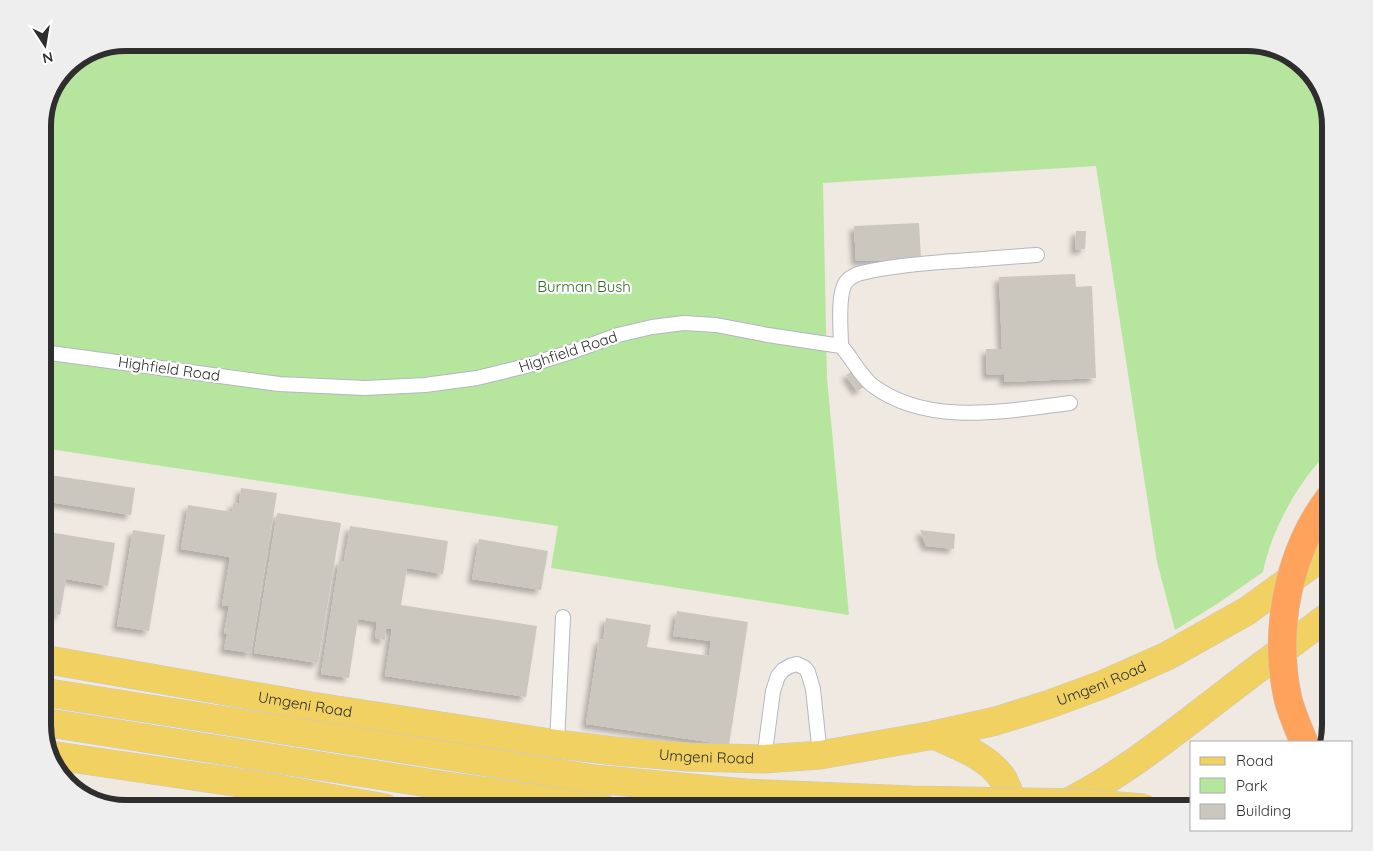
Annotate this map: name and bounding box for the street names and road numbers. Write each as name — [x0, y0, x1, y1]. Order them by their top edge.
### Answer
street label: Highfield Road — [516, 327, 620, 376]
street label: Highfield Road — [117, 352, 221, 385]
street label: Umgeni Road — [1054, 656, 1149, 710]
street label: Umgeni Road — [257, 687, 354, 721]
street label: Umgeni Road — [658, 745, 754, 768]

